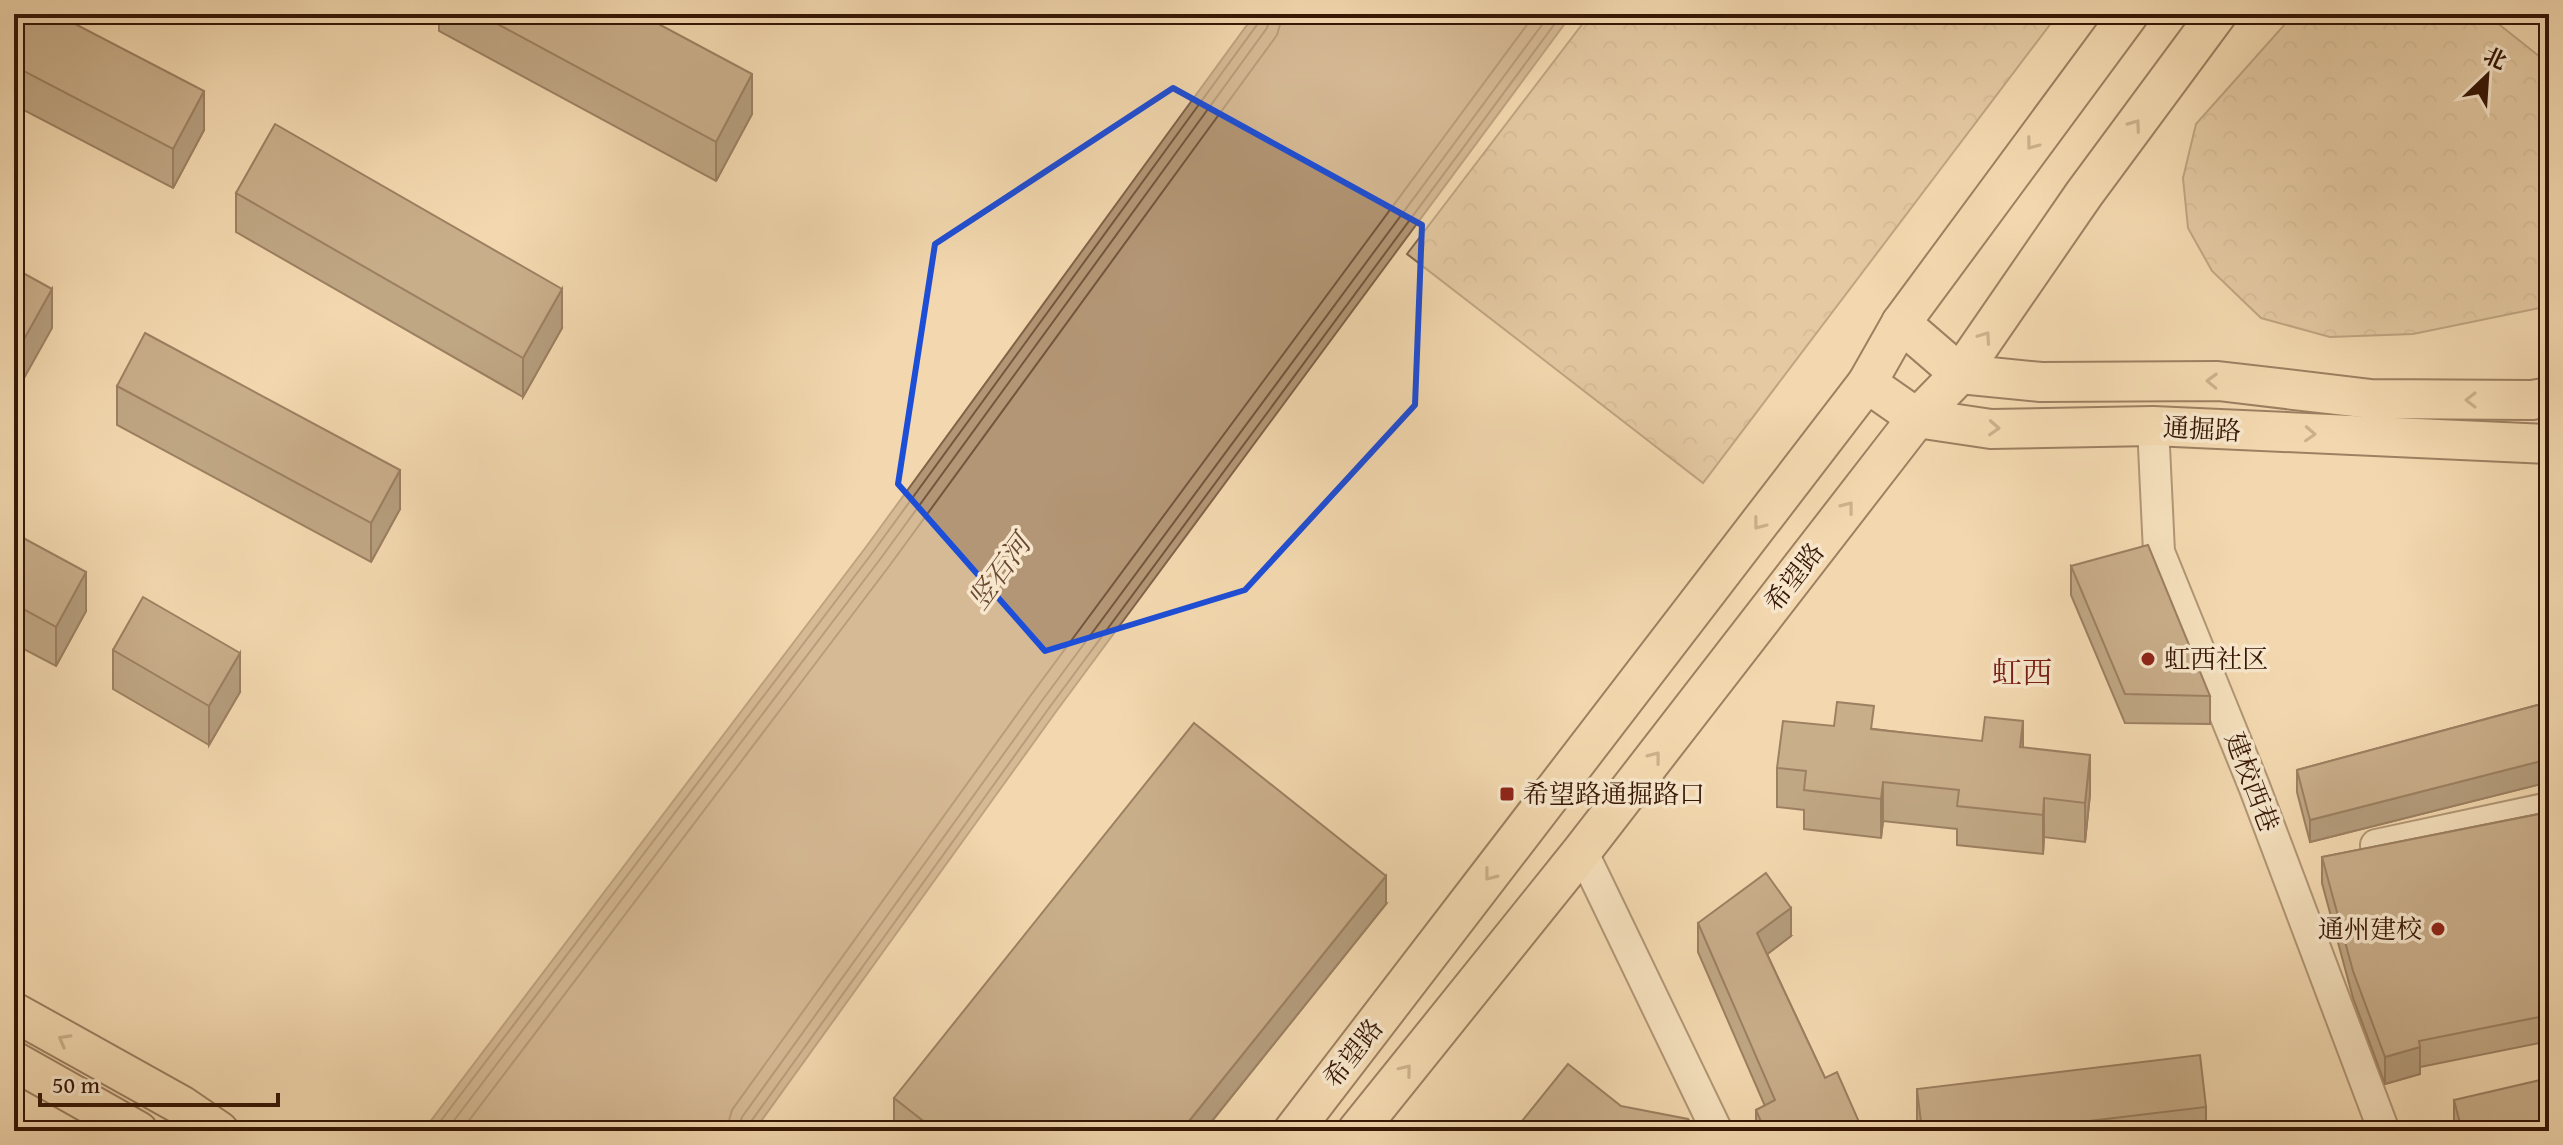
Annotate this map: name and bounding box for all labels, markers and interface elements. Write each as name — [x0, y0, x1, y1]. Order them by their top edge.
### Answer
north arrow — [2447, 36, 2527, 116]
text: 北 — [2479, 39, 2512, 77]
one-way arrow — [2126, 119, 2140, 134]
one-way arrow — [2027, 135, 2041, 149]
one-way arrow — [1975, 331, 1990, 345]
one-way arrow — [2205, 373, 2218, 390]
one-way arrow — [2464, 391, 2477, 409]
street label: 通掘路 — [2162, 407, 2242, 450]
one-way arrow — [1988, 419, 2001, 436]
one-way arrow — [2304, 425, 2317, 442]
one-way arrow — [1838, 502, 1853, 516]
one-way arrow — [1755, 515, 1769, 530]
water label: 竖石河 — [957, 522, 1043, 618]
street label: 希望路 — [1754, 534, 1833, 619]
place label: 虹西社区 — [2164, 639, 2268, 678]
district label: 虹西 — [1992, 650, 2052, 694]
marker: 虹西社区 — [2139, 650, 2157, 668]
street label: 建校西巷 — [2216, 726, 2289, 837]
one-way arrow — [1645, 751, 1659, 766]
place label: 希望路通掘路口 — [1523, 774, 1705, 813]
marker: 希望路通掘路口 — [1498, 785, 1516, 803]
one-way arrow — [1485, 866, 1499, 881]
place label: 通州建校 — [2318, 909, 2422, 948]
marker: 通州建校 — [2429, 920, 2447, 938]
street label: 希望路 — [1313, 1010, 1392, 1095]
one-way arrow — [58, 1034, 73, 1050]
scale bar — [40, 1057, 278, 1107]
one-way arrow — [1396, 1065, 1411, 1079]
text: 50 m — [52, 1067, 100, 1102]

